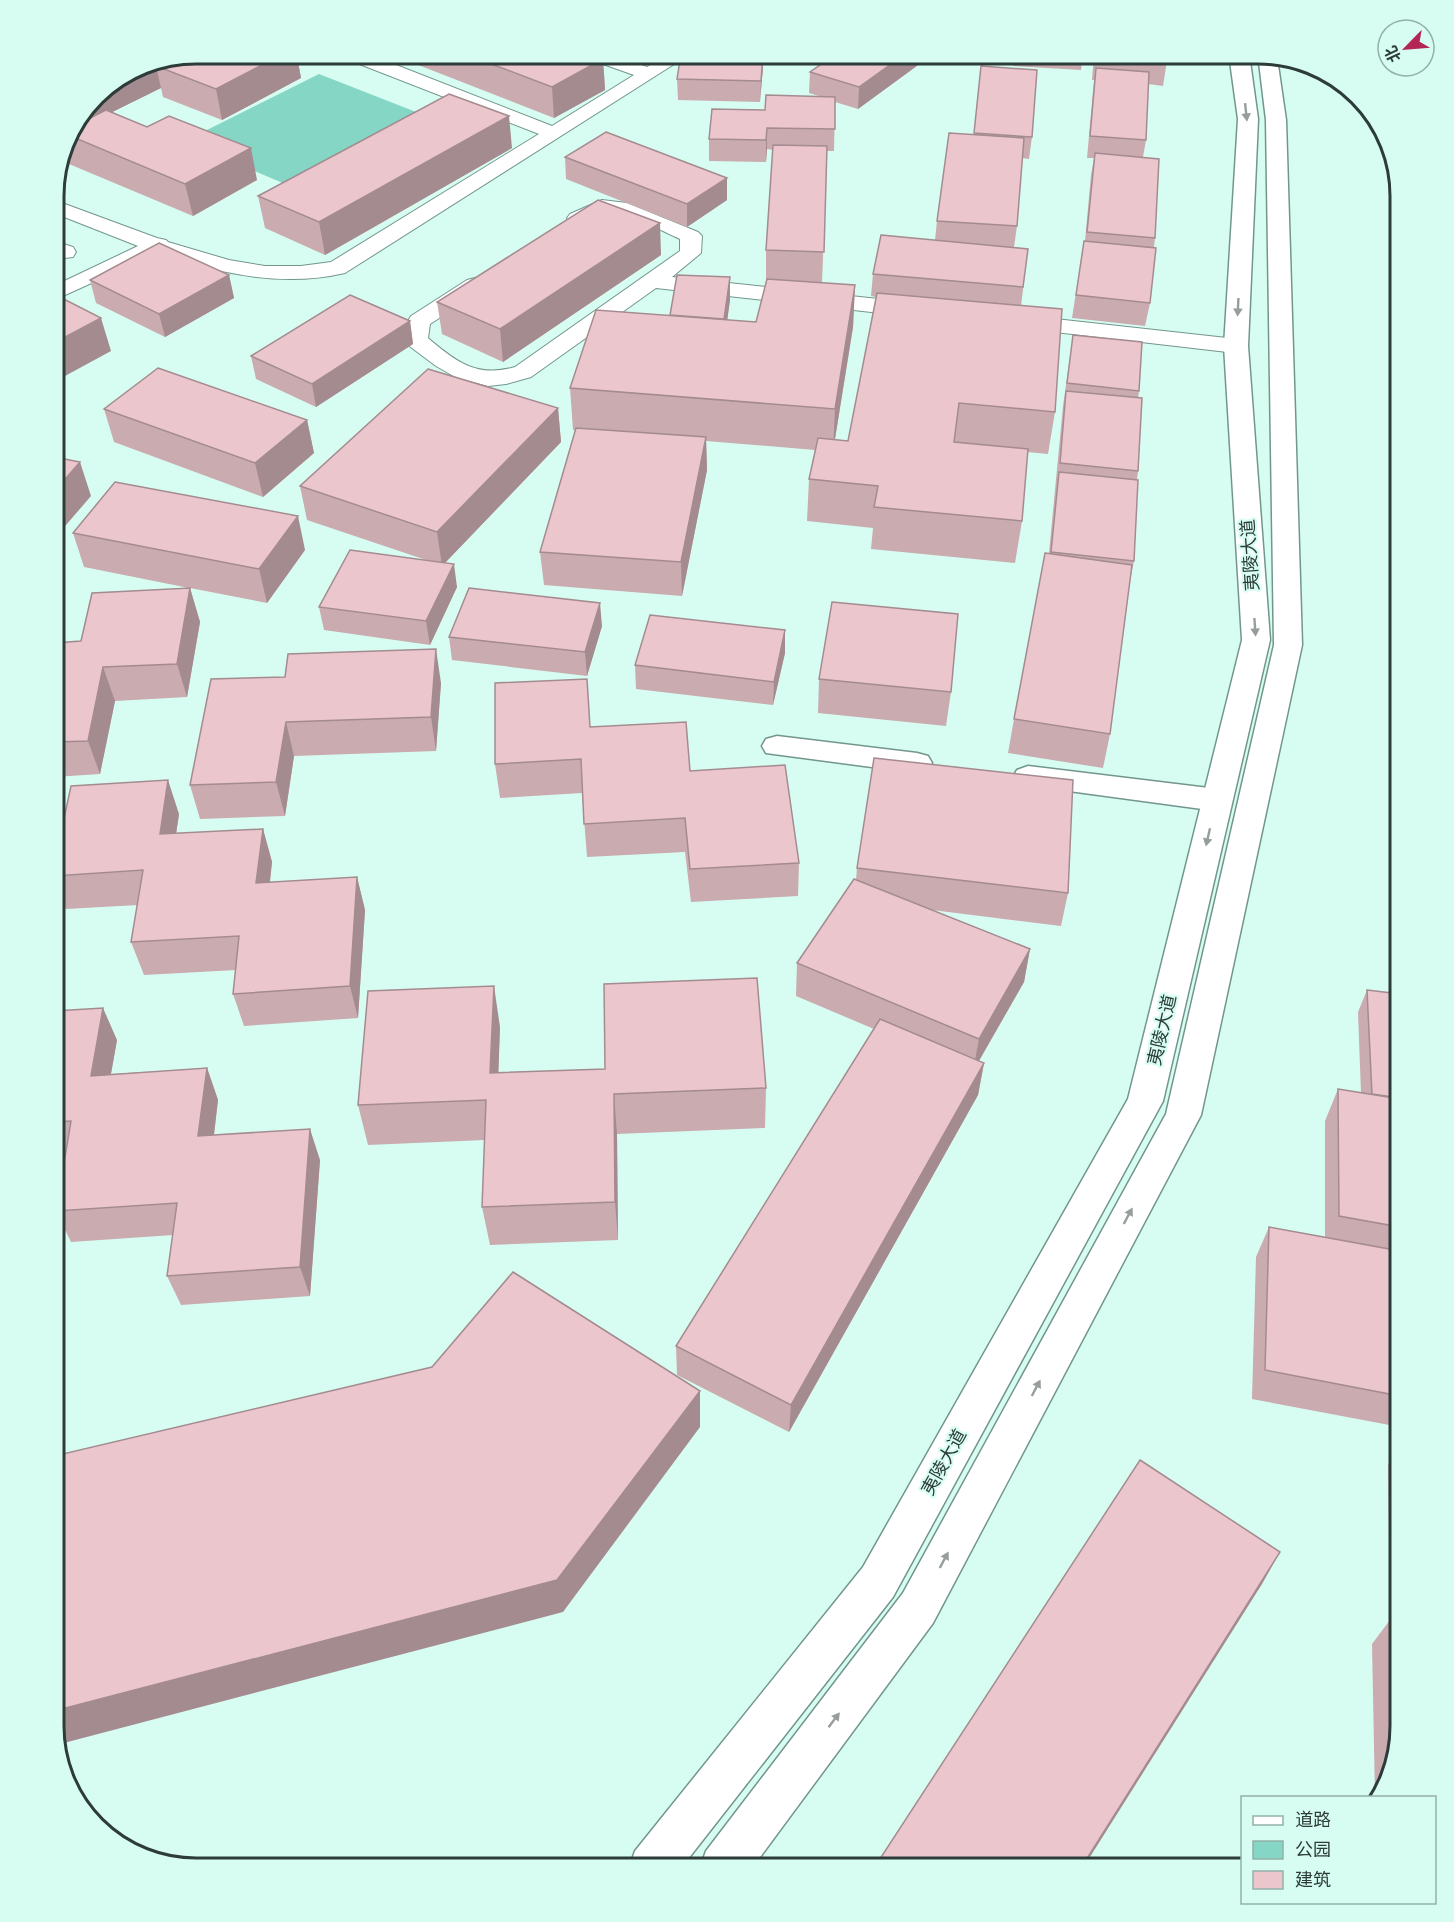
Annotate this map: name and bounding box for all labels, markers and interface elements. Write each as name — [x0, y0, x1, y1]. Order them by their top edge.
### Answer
north arrow — [1376, 18, 1436, 78]
text: 北 — [1379, 42, 1407, 66]
one-way arrow — [1241, 103, 1251, 122]
one-way arrow — [1233, 297, 1242, 316]
street label: 夷陵大道 — [1235, 518, 1265, 592]
one-way arrow — [1250, 618, 1260, 637]
one-way arrow — [1202, 828, 1212, 847]
street label: 夷陵大道 — [1141, 992, 1183, 1068]
one-way arrow — [1123, 1207, 1133, 1224]
one-way arrow — [1031, 1379, 1041, 1396]
street label: 夷陵大道 — [915, 1424, 973, 1500]
one-way arrow — [939, 1551, 949, 1568]
one-way arrow — [828, 1713, 840, 1729]
legend — [1241, 1796, 1436, 1904]
text: 道路 — [1295, 1807, 1331, 1833]
text: 公园 — [1295, 1837, 1331, 1863]
text: 建筑 — [1295, 1867, 1331, 1893]

